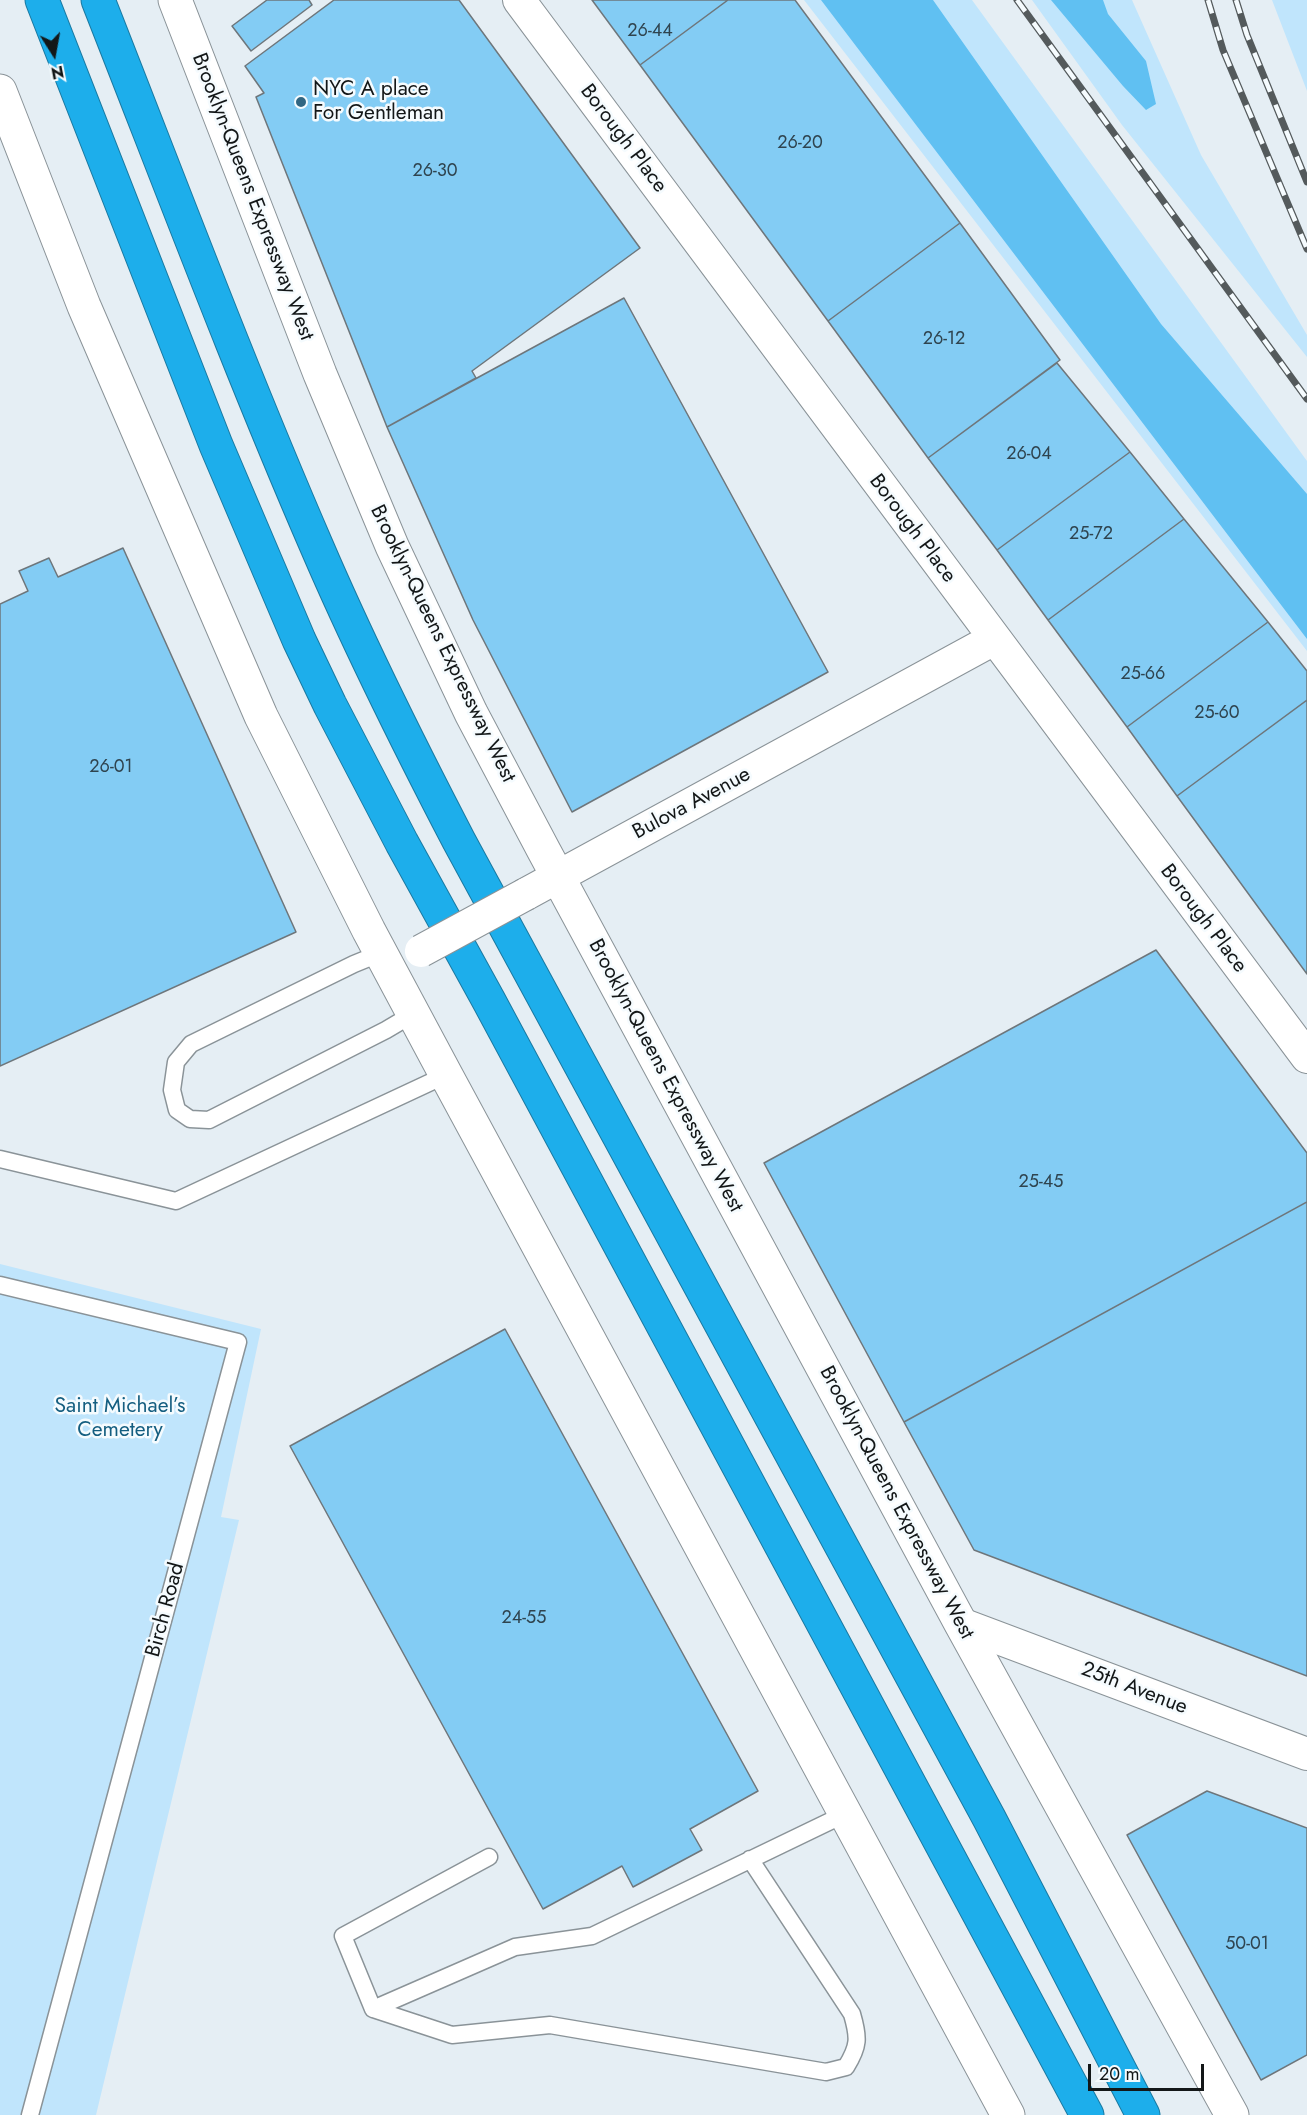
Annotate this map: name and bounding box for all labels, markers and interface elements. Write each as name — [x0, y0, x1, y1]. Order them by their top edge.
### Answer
house number: 26-44 — [627, 21, 673, 43]
north arrow — [24, 24, 84, 84]
street label: Brooklyn-Queens Expressway West — [186, 50, 318, 344]
text: N — [49, 60, 66, 85]
place label: NYC A place For Gentleman — [313, 77, 444, 127]
street label: Borough Place — [574, 80, 672, 198]
marker: NYC A place For Gentleman — [294, 95, 308, 109]
house number: 26-20 — [777, 133, 823, 155]
house number: 26-30 — [412, 161, 458, 183]
house number: 26-12 — [923, 329, 965, 351]
house number: 26-04 — [1006, 444, 1052, 466]
street label: Borough Place — [863, 470, 961, 588]
street label: Brooklyn-Queens Expressway West — [364, 501, 520, 787]
house number: 25-72 — [1069, 524, 1113, 546]
house number: 25-66 — [1121, 664, 1165, 686]
house number: 25-60 — [1194, 703, 1240, 725]
house number: 26-01 — [89, 757, 133, 779]
street label: Bulova Avenue — [629, 762, 755, 846]
street label: Borough Place — [1154, 860, 1252, 978]
street label: Brooklyn-Queens Expressway West — [582, 935, 748, 1217]
house number: 25-45 — [1019, 1172, 1063, 1194]
street label: Brooklyn-Queens Expressway West — [813, 1362, 979, 1644]
park label: Saint Michael’s Cemetery — [55, 1394, 185, 1444]
street label: Birch Road — [141, 1560, 191, 1660]
house number: 24-55 — [502, 1608, 546, 1630]
street label: 25th Avenue — [1077, 1657, 1191, 1721]
house number: 50-01 — [1225, 1934, 1269, 1956]
scale bar — [1091, 2052, 1206, 2090]
text: 20 m — [1099, 2061, 1139, 2087]

